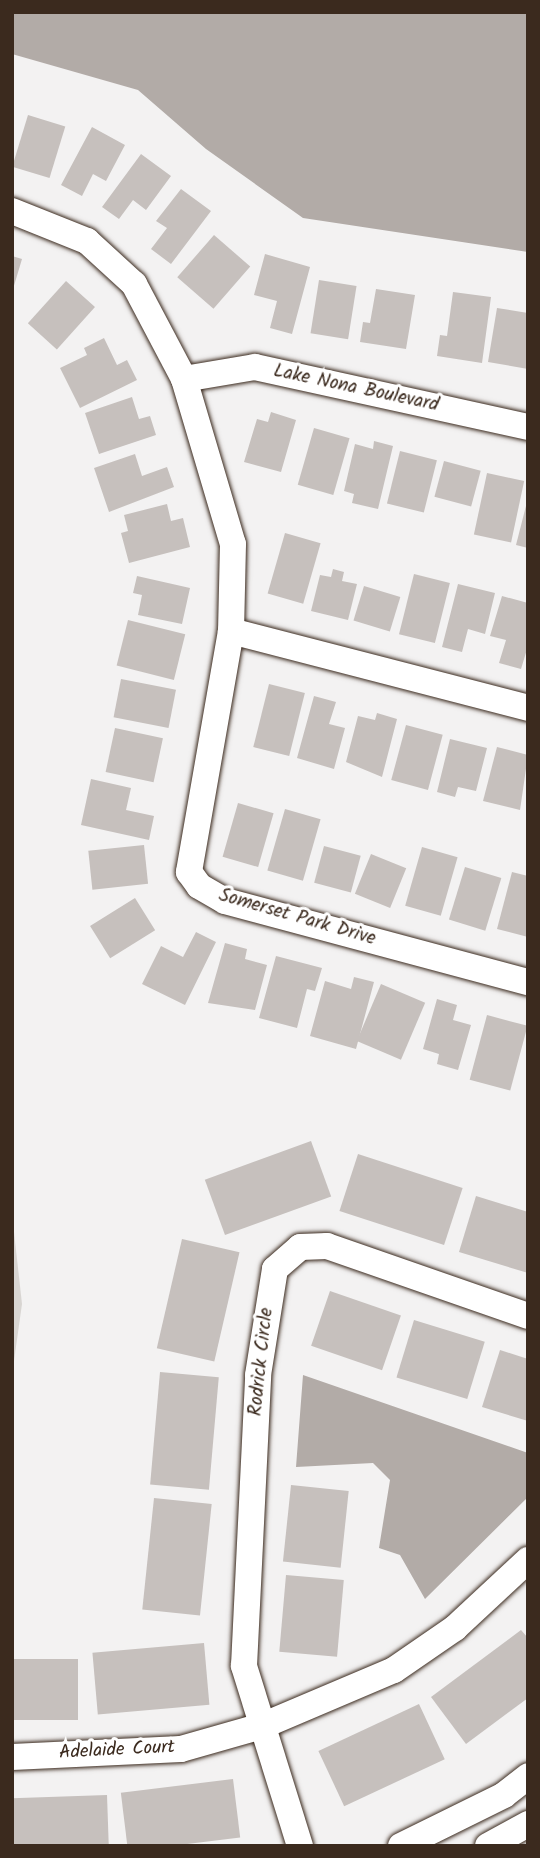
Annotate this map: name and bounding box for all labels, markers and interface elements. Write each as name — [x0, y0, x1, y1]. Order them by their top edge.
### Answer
street label: Lake Nona Boulevard — [271, 360, 441, 418]
street label: Somerset Park Drive — [216, 885, 378, 951]
street label: Rodrick Circle — [245, 1307, 279, 1417]
street label: Adelaide Court — [58, 1737, 176, 1765]

